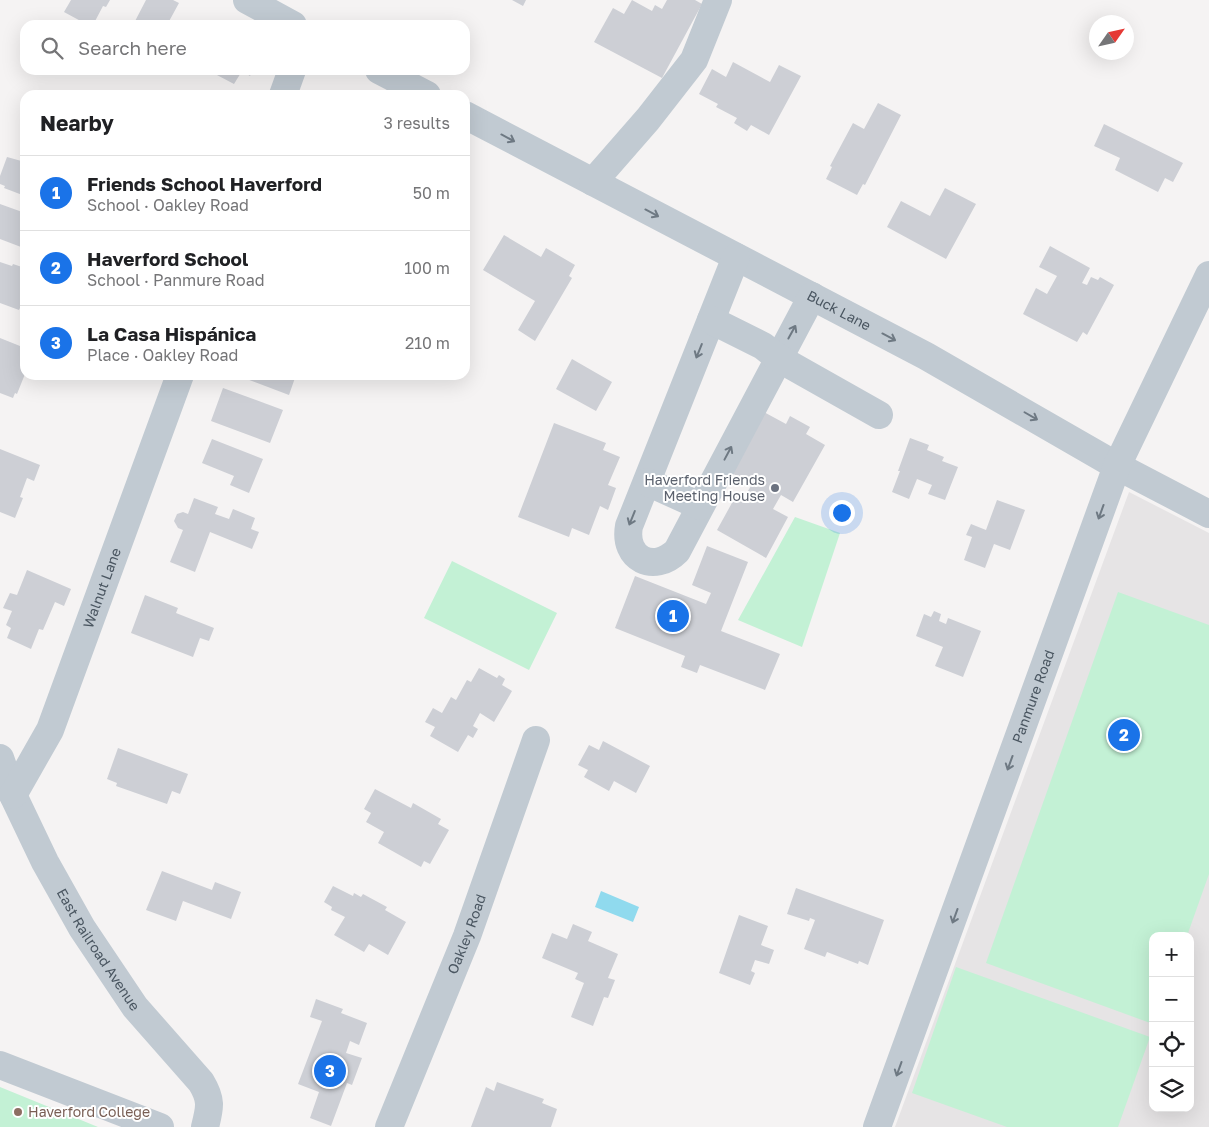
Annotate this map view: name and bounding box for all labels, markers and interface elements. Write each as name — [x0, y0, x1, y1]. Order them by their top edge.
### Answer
north arrow — [1089, 15, 1134, 60]
search box — [20, 20, 470, 75]
icon: search — [38, 34, 66, 62]
text: Search here — [78, 36, 187, 59]
text: Nearby — [40, 110, 114, 136]
text: 3 results — [383, 113, 450, 133]
one-way arrow — [500, 134, 515, 143]
text: Friends School Haverford — [87, 172, 322, 195]
text: 1 — [52, 183, 60, 203]
text: 50 m — [413, 183, 450, 203]
text: School · Oakley Road — [87, 195, 249, 215]
one-way arrow — [644, 209, 659, 218]
text: Haverford School — [87, 247, 248, 270]
text: 2 — [51, 258, 61, 278]
text: 100 m — [404, 258, 450, 278]
text: School · Panmure Road — [87, 270, 265, 290]
street label: Buck Lane — [804, 286, 874, 334]
text: La Casa Hispánica — [87, 322, 256, 345]
one-way arrow — [788, 325, 797, 340]
text: 3 — [51, 333, 61, 353]
text: 210 m — [405, 333, 450, 353]
one-way arrow — [881, 333, 896, 342]
one-way arrow — [694, 343, 703, 358]
text: Place · Oakley Road — [87, 345, 238, 365]
one-way arrow — [1023, 412, 1038, 422]
one-way arrow — [723, 445, 733, 460]
place label: Haverford Friends Meeting House — [644, 471, 765, 504]
marker: Haverford Friends Meeting House — [769, 482, 781, 494]
your location — [829, 500, 855, 526]
one-way arrow — [1096, 504, 1105, 519]
one-way arrow — [627, 510, 636, 525]
street label: Walnut Lane — [79, 545, 124, 630]
pin: 1 — [657, 597, 689, 635]
street label: Panmure Road — [1008, 647, 1058, 745]
pin: 2 — [1108, 716, 1140, 754]
one-way arrow — [1005, 755, 1014, 770]
street label: East Railroad Avenue — [54, 885, 144, 1014]
street label: Oakley Road — [443, 892, 489, 976]
one-way arrow — [950, 908, 959, 923]
map controls — [1149, 932, 1194, 1112]
button: + — [1149, 932, 1194, 977]
button: − — [1149, 977, 1194, 1022]
button: locate — [1149, 1022, 1194, 1067]
pin: 3 — [314, 1052, 346, 1090]
one-way arrow — [894, 1060, 903, 1076]
button: layers — [1149, 1067, 1194, 1112]
place label: Haverford College — [28, 1103, 150, 1120]
marker: Haverford College — [12, 1106, 24, 1118]

